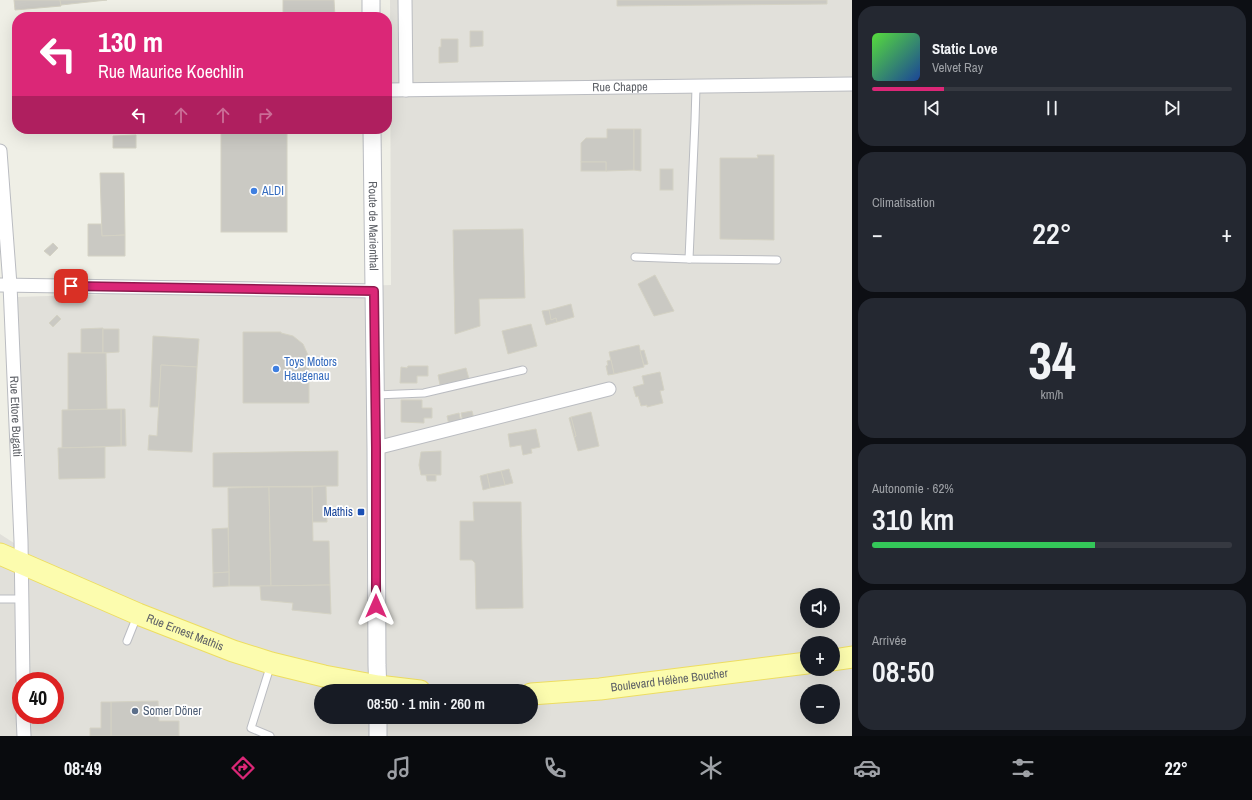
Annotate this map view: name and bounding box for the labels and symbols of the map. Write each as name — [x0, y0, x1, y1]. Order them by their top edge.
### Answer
street label: Rue Chappe — [592, 79, 648, 95]
street label: Route de Marienthal — [365, 181, 382, 271]
place label: ALDI — [261, 183, 284, 199]
marker: ALDI — [249, 186, 259, 196]
pin — [54, 269, 88, 303]
place label: Toys Motors Haugenau — [284, 354, 337, 384]
marker: Toys Motors Haugenau — [271, 364, 281, 374]
street label: Rue Ettore Bugatti — [6, 376, 25, 457]
place label: Mathis — [323, 504, 353, 520]
marker: Mathis — [356, 507, 366, 517]
position arrow — [355, 585, 397, 627]
street label: Rue Ernest Mathis — [144, 610, 226, 655]
street label: Boulevard Hélène Boucher — [610, 665, 729, 696]
speed limit sign: 40 — [12, 672, 64, 724]
place label: Somer Döner — [143, 703, 202, 719]
marker: Somer Döner — [130, 706, 140, 716]

